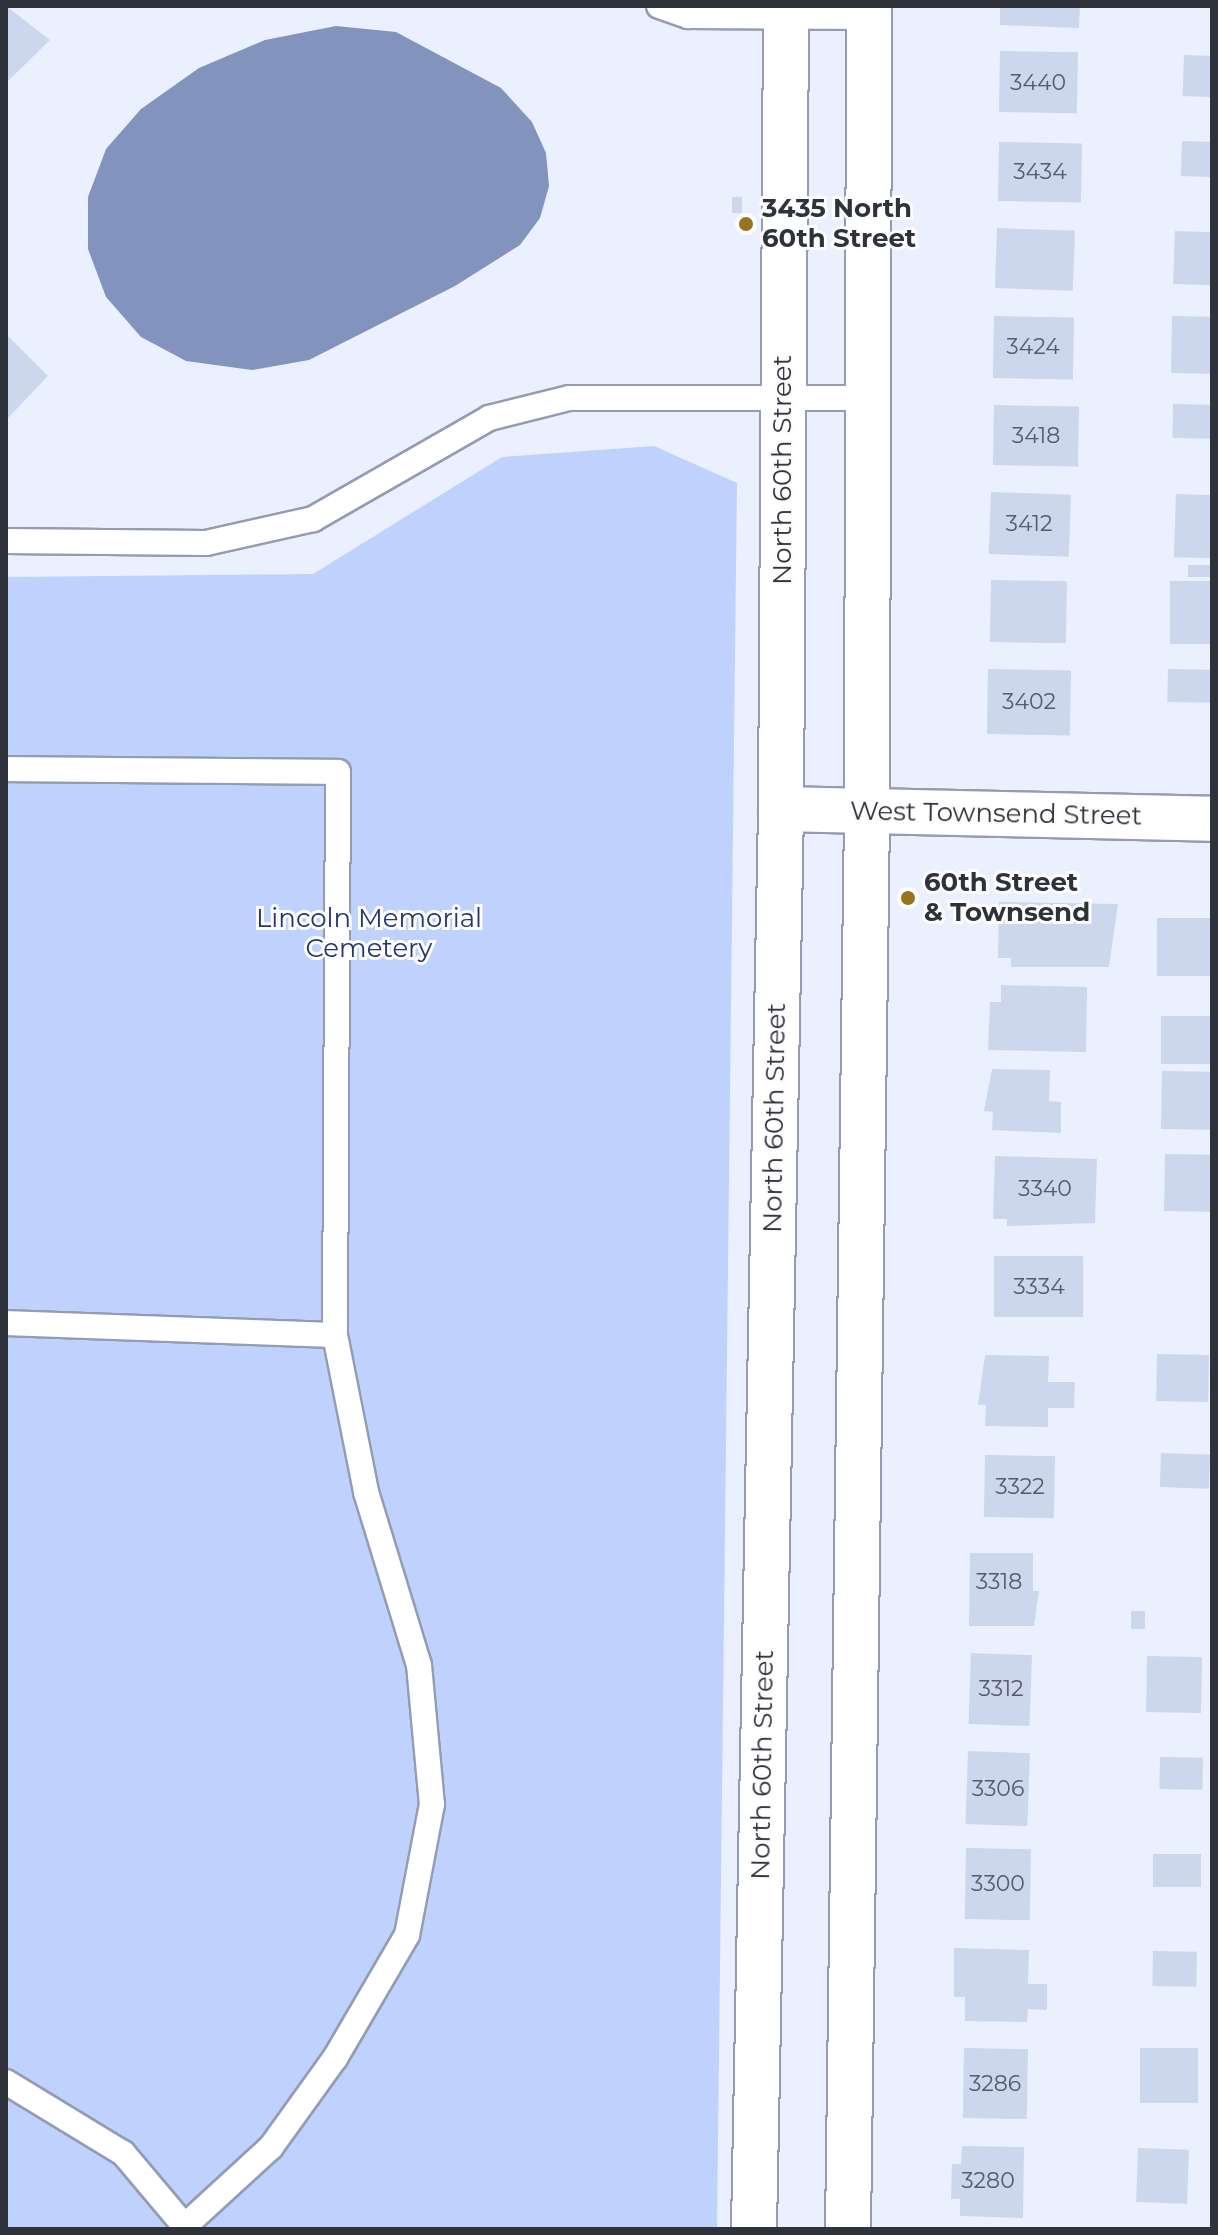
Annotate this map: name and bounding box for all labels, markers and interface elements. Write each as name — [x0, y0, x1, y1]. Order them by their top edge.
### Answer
house number: 3440 — [1010, 70, 1066, 96]
house number: 3434 — [1013, 159, 1067, 185]
place label: 3435 North 60th Street — [762, 193, 916, 254]
marker: 3435 North 60th Street — [737, 215, 755, 233]
house number: 3424 — [1006, 334, 1060, 360]
street label: North 60th Street — [767, 355, 799, 585]
house number: 3418 — [1012, 423, 1060, 449]
house number: 3412 — [1006, 511, 1052, 537]
house number: 3402 — [1002, 689, 1056, 715]
street label: West Townsend Street — [850, 796, 1142, 832]
place label: 60th Street & Townsend — [924, 867, 1090, 928]
marker: 60th Street & Townsend — [899, 889, 917, 907]
park label: Lincoln Memorial Cemetery — [256, 903, 482, 964]
street label: North 60th Street — [757, 1003, 793, 1233]
house number: 3340 — [1018, 1176, 1072, 1202]
house number: 3334 — [1013, 1274, 1065, 1300]
house number: 3322 — [995, 1474, 1045, 1500]
house number: 3318 — [976, 1569, 1022, 1595]
street label: North 60th Street — [745, 1650, 781, 1880]
house number: 3312 — [978, 1676, 1024, 1702]
house number: 3306 — [972, 1776, 1024, 1802]
house number: 3300 — [971, 1871, 1025, 1897]
house number: 3286 — [969, 2071, 1021, 2097]
house number: 3280 — [961, 2168, 1015, 2194]

